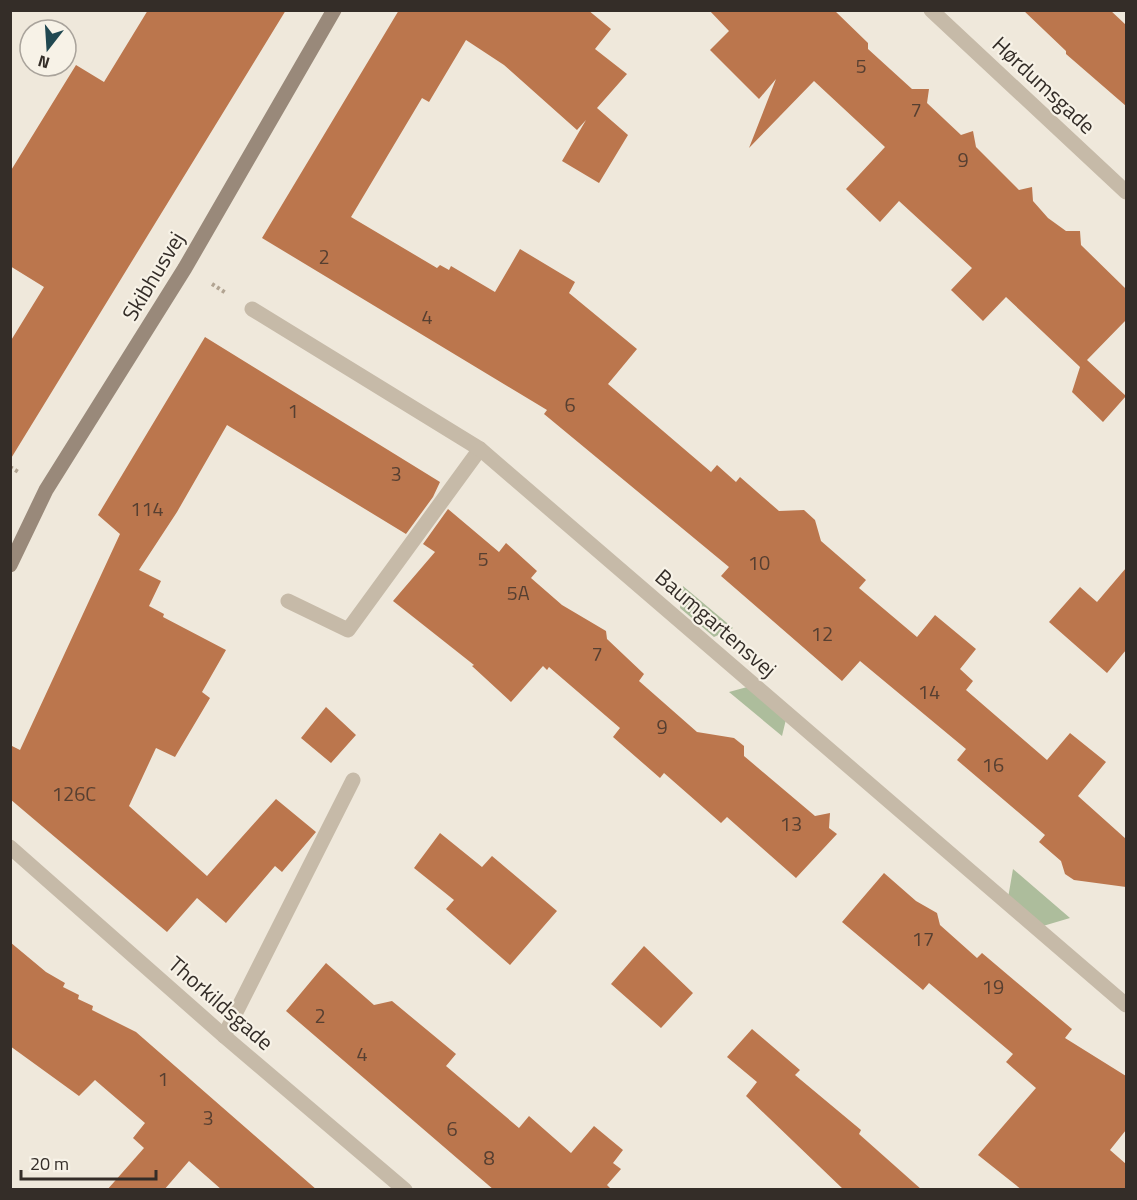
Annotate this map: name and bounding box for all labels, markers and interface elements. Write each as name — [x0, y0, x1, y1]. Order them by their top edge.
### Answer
north arrow — [18, 18, 78, 78]
street label: Hørdumsgade — [985, 28, 1103, 142]
text: N — [35, 49, 52, 75]
house number: 5 — [855, 50, 867, 81]
house number: 7 — [910, 94, 922, 125]
house number: 9 — [957, 144, 969, 175]
street label: Skibhusvej — [113, 225, 193, 327]
house number: 2 — [318, 241, 330, 272]
house number: 4 — [421, 301, 433, 332]
house number: 6 — [564, 389, 576, 420]
house number: 1 — [287, 395, 299, 426]
house number: 3 — [390, 458, 402, 489]
house number: 114 — [130, 493, 164, 524]
house number: 5 — [477, 543, 489, 574]
house number: 10 — [748, 547, 770, 578]
street label: Baumgartensvej — [648, 560, 784, 686]
house number: 5A — [506, 577, 530, 608]
house number: 12 — [811, 618, 833, 649]
house number: 7 — [591, 638, 603, 669]
house number: 14 — [918, 676, 940, 707]
house number: 9 — [656, 711, 668, 742]
house number: 16 — [982, 749, 1004, 780]
house number: 126C — [52, 778, 96, 809]
house number: 13 — [780, 808, 802, 839]
house number: 17 — [912, 923, 934, 954]
street label: Thorkildsgade — [161, 948, 281, 1058]
house number: 19 — [982, 971, 1004, 1002]
house number: 2 — [314, 1000, 326, 1031]
house number: 4 — [356, 1038, 368, 1069]
house number: 1 — [157, 1063, 169, 1094]
house number: 3 — [202, 1102, 214, 1133]
house number: 6 — [446, 1113, 458, 1144]
house number: 8 — [483, 1142, 495, 1173]
scale bar — [21, 1143, 156, 1181]
text: 20 m — [30, 1150, 69, 1177]

